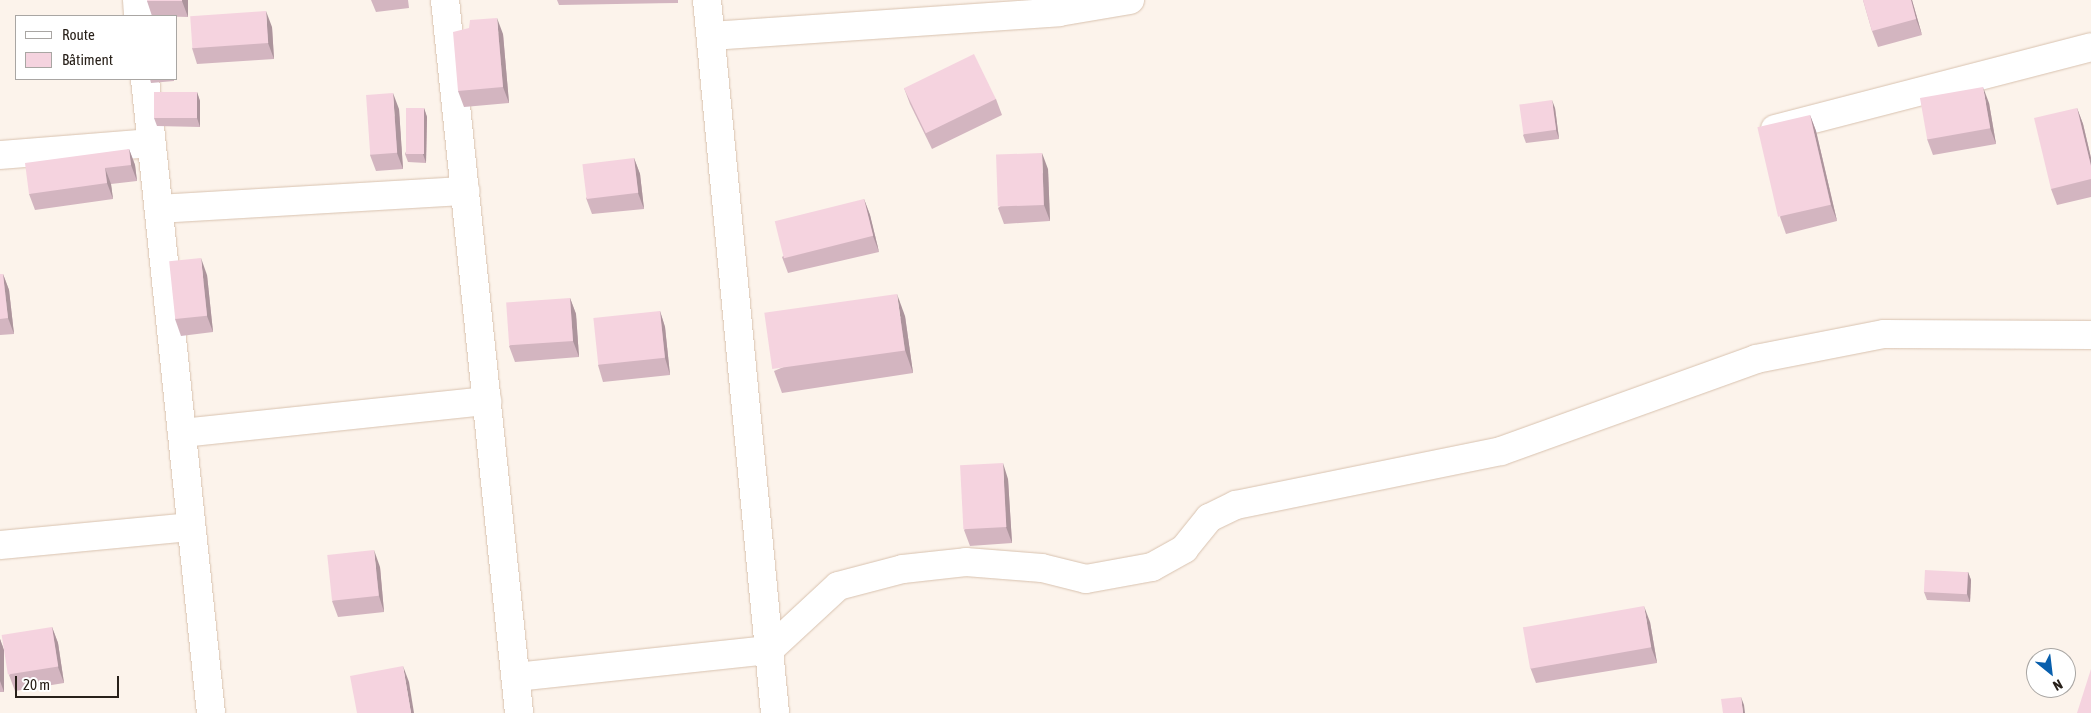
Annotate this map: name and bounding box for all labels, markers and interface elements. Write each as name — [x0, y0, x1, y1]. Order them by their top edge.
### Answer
legend — [15, 15, 178, 80]
text: Route — [62, 26, 95, 43]
text: Bâtiment — [62, 51, 113, 68]
north arrow — [2026, 648, 2076, 698]
scale bar — [18, 666, 121, 698]
text: 20 m — [23, 676, 50, 693]
text: N — [2050, 676, 2065, 694]

